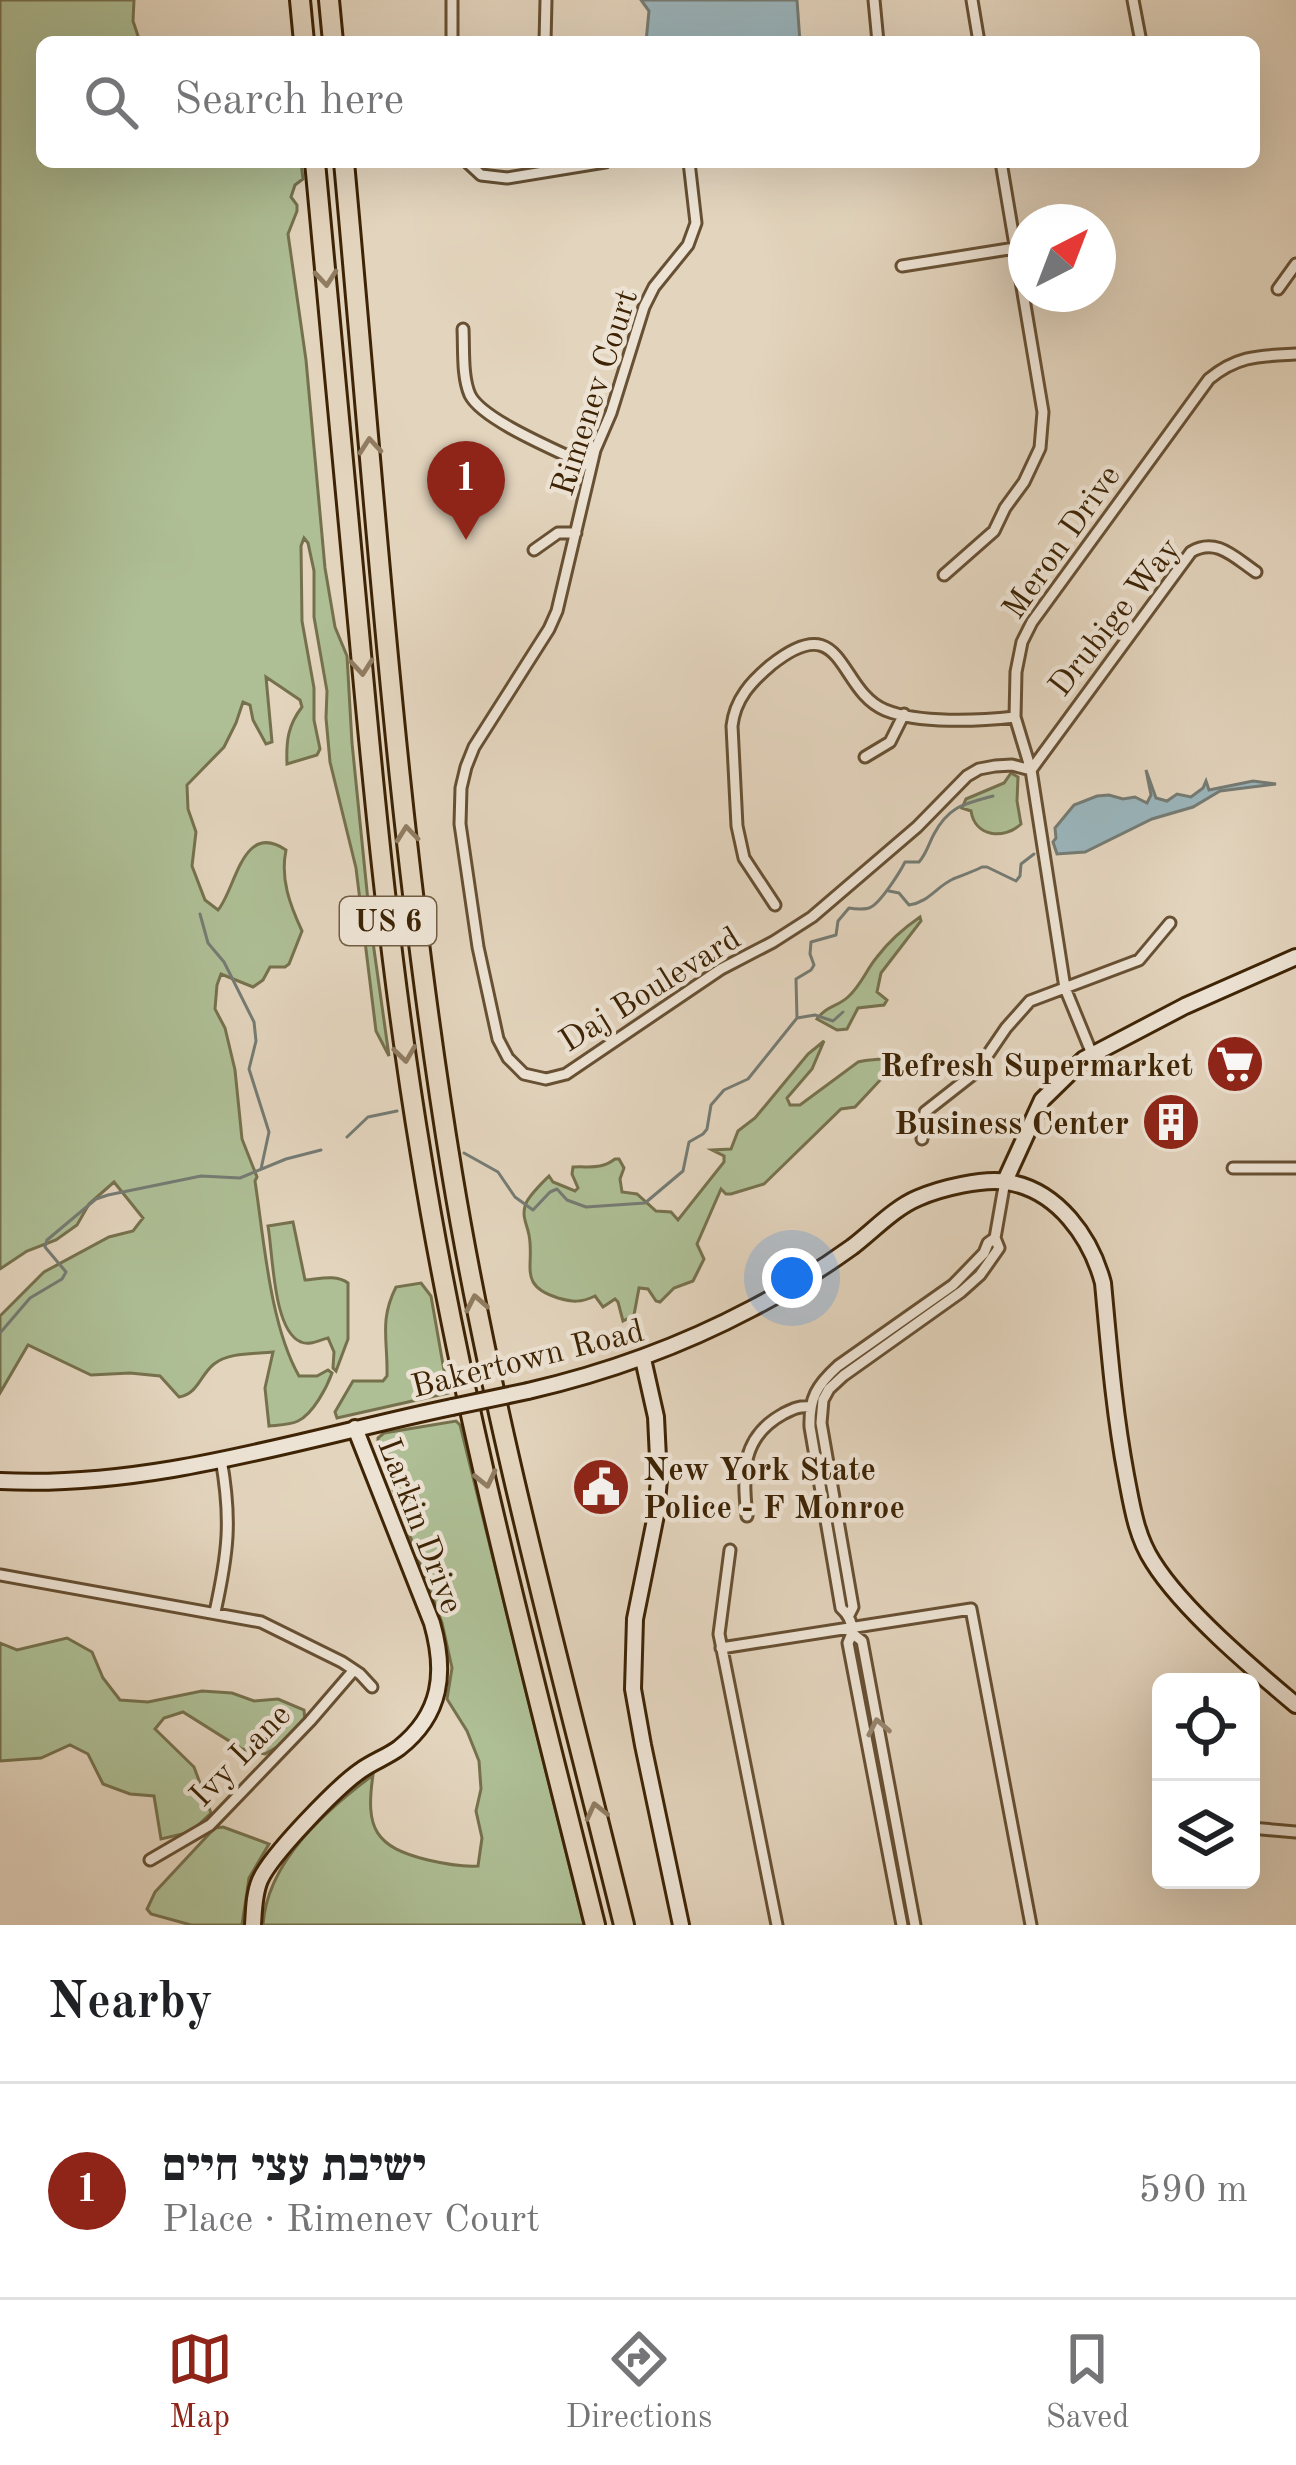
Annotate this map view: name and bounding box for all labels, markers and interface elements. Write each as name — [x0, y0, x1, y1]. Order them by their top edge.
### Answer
search box — [36, 36, 1260, 168]
icon: search — [78, 69, 144, 135]
text: Search here — [174, 79, 404, 124]
north arrow — [1008, 204, 1116, 312]
one-way arrow — [313, 269, 338, 288]
street label: Rimenev Court — [547, 286, 645, 500]
one-way arrow — [358, 436, 383, 455]
pin: 1 — [427, 441, 505, 540]
street label: Meron Drive — [998, 460, 1128, 626]
street label: Drubige Way — [1044, 533, 1187, 703]
one-way arrow — [349, 658, 374, 677]
one-way arrow — [395, 824, 420, 843]
road number: US 6 — [340, 897, 436, 945]
street label: Daj Boulevard — [555, 922, 747, 1060]
supermarket icon: Refresh Supermarket — [1204, 1033, 1266, 1095]
one-way arrow — [391, 1045, 417, 1064]
place label: Refresh Supermarket — [880, 1051, 1193, 1084]
building icon: Business Center — [1140, 1091, 1202, 1153]
place label: Business Center — [894, 1109, 1129, 1142]
your location — [762, 1248, 822, 1308]
one-way arrow — [464, 1293, 490, 1313]
street label: Bakertown Road — [408, 1316, 648, 1405]
street label: Larkin Drive — [370, 1434, 467, 1618]
place label: New York State Police - F Monroe — [643, 1455, 905, 1526]
public building icon: New York State Police - F Monroe — [570, 1456, 632, 1518]
one-way arrow — [472, 1468, 497, 1488]
map controls — [1152, 1673, 1260, 1889]
button: locate — [1152, 1673, 1260, 1781]
street label: Ivy Lane — [185, 1699, 298, 1814]
one-way arrow — [866, 1718, 892, 1738]
button: layers — [1152, 1781, 1260, 1889]
one-way arrow — [585, 1802, 610, 1822]
text: Nearby — [48, 1978, 213, 2029]
text: ישיבת עצי חיים — [162, 2146, 426, 2191]
text: 1 — [76, 2171, 98, 2210]
text: 590 m — [1138, 2171, 1248, 2210]
text: Place · Rimenev Court — [162, 2201, 540, 2240]
tab: Map — [167, 2326, 233, 2439]
tab: Directions — [566, 2326, 712, 2439]
tab: Saved — [1045, 2326, 1129, 2439]

